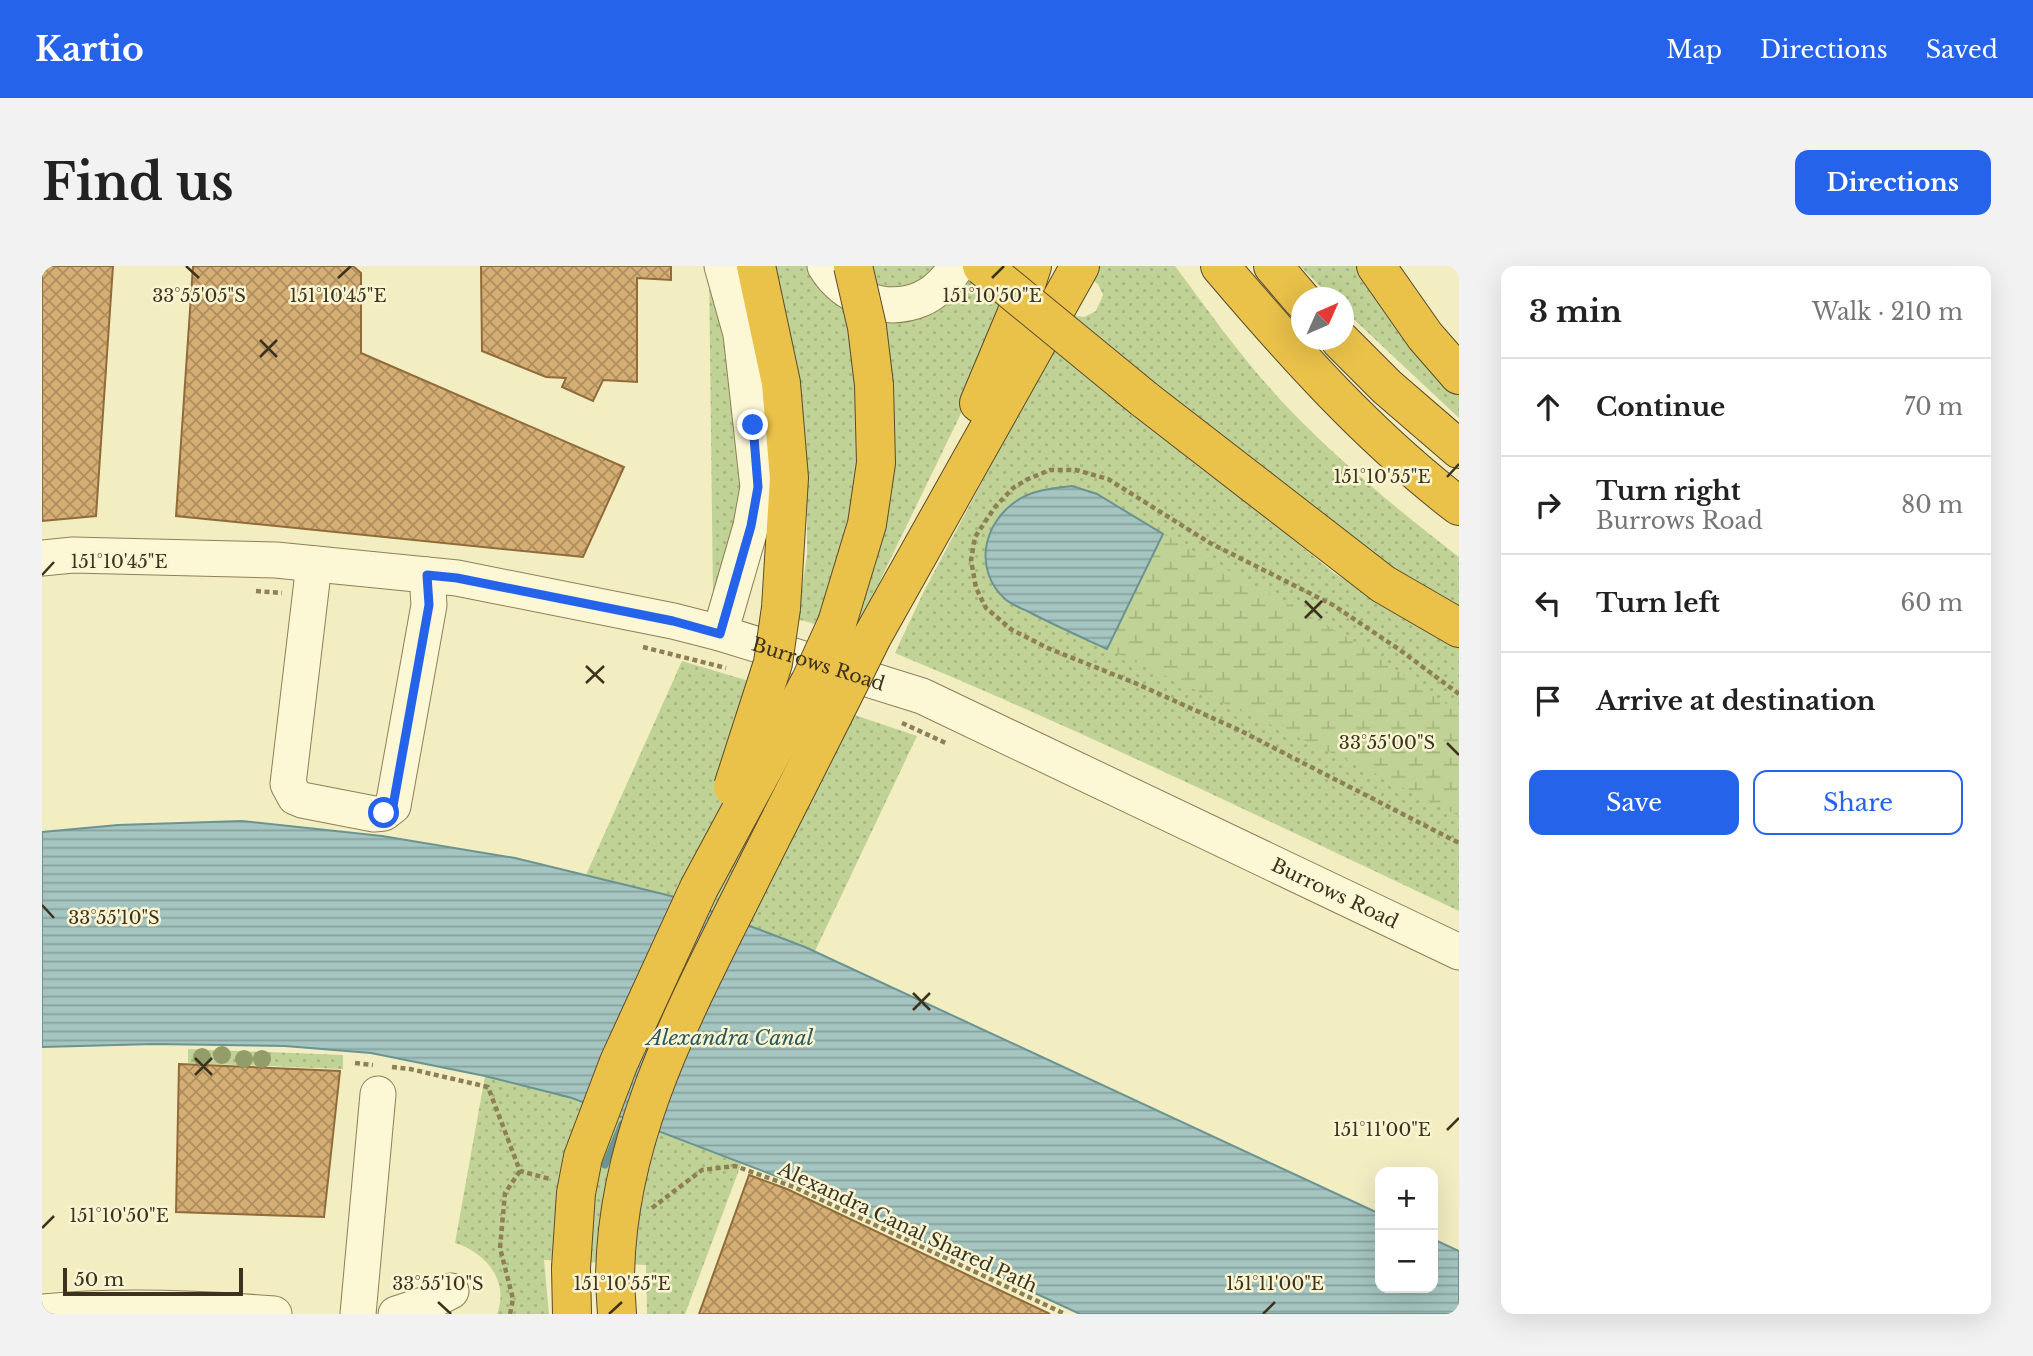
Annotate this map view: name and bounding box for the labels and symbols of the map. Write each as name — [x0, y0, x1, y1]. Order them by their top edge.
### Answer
text: 33°55'05"S — [152, 285, 246, 307]
text: 151°10'45"E — [289, 285, 387, 307]
text: 151°10'50"E — [942, 285, 1042, 307]
north arrow — [1291, 287, 1354, 350]
route end — [737, 409, 768, 440]
text: 151°10'55"E — [1334, 466, 1430, 488]
text: 151°10'45"E — [70, 551, 168, 573]
street label: Burrows Road — [749, 633, 888, 696]
text: 33°55'00"S — [1339, 732, 1435, 754]
route start — [368, 797, 399, 828]
street label: Burrows Road — [1268, 853, 1402, 933]
text: 33°55'10"S — [68, 907, 160, 929]
water label: Alexandra Canal — [644, 1025, 814, 1051]
text: 151°11'00"E — [1333, 1119, 1431, 1141]
street label: Alexandra Canal Shared Path — [774, 1157, 1041, 1298]
text: 151°10'50"E — [69, 1205, 169, 1227]
scale bar — [63, 1265, 243, 1297]
text: 33°55'10"S — [392, 1273, 484, 1295]
text: 151°10'55"E — [574, 1273, 670, 1295]
text: 151°11'00"E — [1226, 1273, 1324, 1295]

